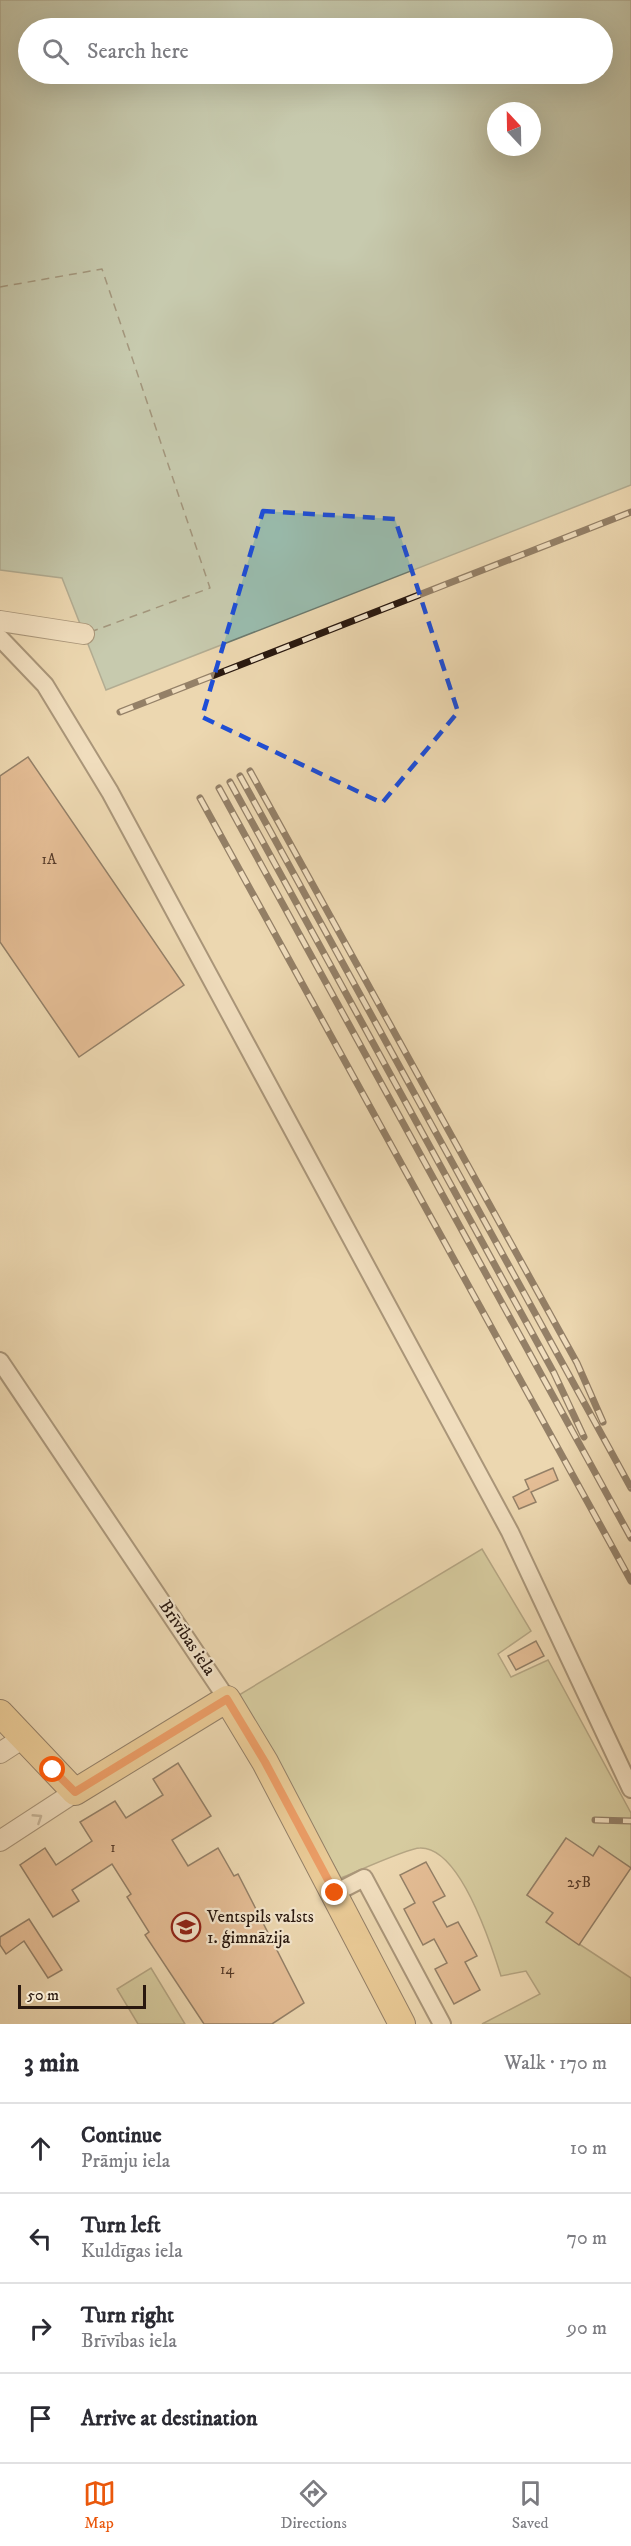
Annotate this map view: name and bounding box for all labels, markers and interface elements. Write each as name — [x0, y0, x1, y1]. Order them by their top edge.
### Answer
search box — [18, 18, 613, 84]
icon: search — [39, 35, 72, 68]
text: Search here — [87, 38, 189, 65]
north arrow — [487, 102, 541, 156]
house number: 1A — [41, 850, 57, 869]
street label: Brīvības iela — [154, 1596, 220, 1680]
route start — [39, 1756, 65, 1782]
one-way arrow — [32, 1813, 42, 1825]
house number: 1 — [110, 1838, 116, 1857]
house number: 25B — [567, 1873, 591, 1892]
route end — [321, 1879, 347, 1905]
place label: Ventspils valsts 1. ģimnāzija — [206, 1906, 314, 1949]
school or university icon: Ventspils valsts 1. ģimnāzija — [170, 1911, 202, 1943]
house number: 14 — [220, 1960, 234, 1979]
scale bar — [18, 1982, 146, 2010]
text: 50 m — [27, 1985, 59, 2005]
text: 3 min — [24, 2047, 79, 2080]
text: Walk · 170 m — [504, 2051, 607, 2076]
text: Continue — [81, 2122, 162, 2149]
icon: ahead — [24, 2132, 57, 2165]
text: 10 m — [570, 2136, 607, 2161]
text: Prāmju iela — [81, 2149, 170, 2174]
text: Turn left — [81, 2212, 161, 2239]
icon: left — [24, 2222, 57, 2255]
text: 70 m — [566, 2226, 607, 2251]
text: Kuldīgas iela — [81, 2239, 183, 2264]
text: Turn right — [81, 2302, 174, 2329]
icon: right — [24, 2312, 57, 2345]
text: 90 m — [567, 2316, 607, 2341]
text: Brīvības iela — [81, 2329, 177, 2354]
icon: arrive — [24, 2402, 57, 2435]
text: Arrive at destination — [81, 2405, 258, 2432]
tab: Map — [83, 2477, 116, 2533]
tab: Directions — [281, 2477, 347, 2533]
tab: Saved — [512, 2477, 549, 2533]

